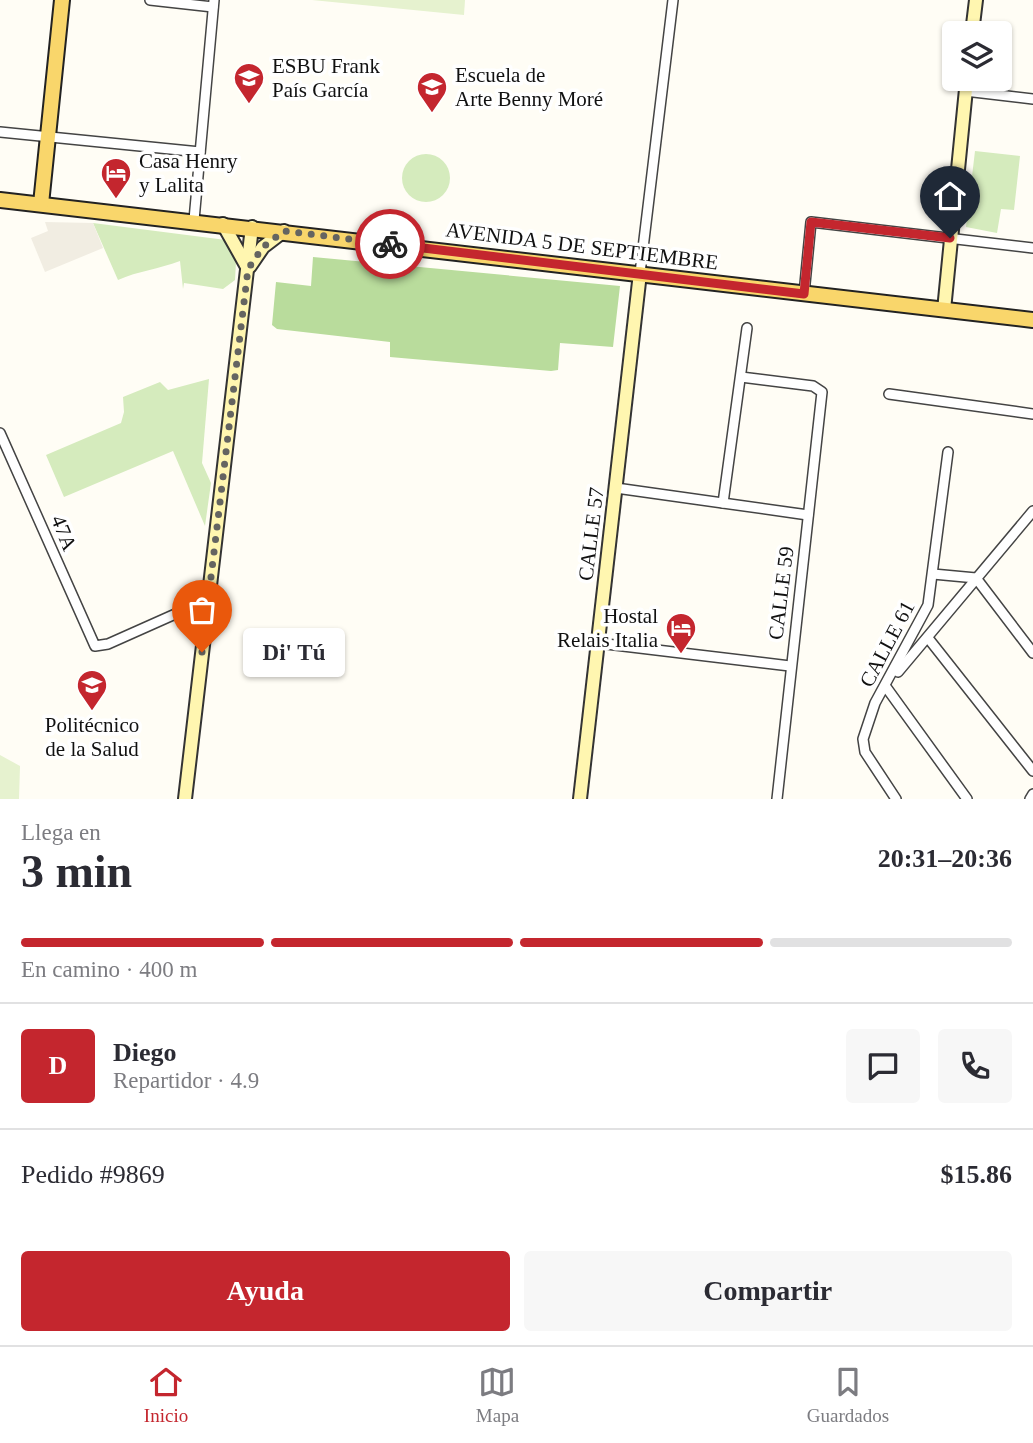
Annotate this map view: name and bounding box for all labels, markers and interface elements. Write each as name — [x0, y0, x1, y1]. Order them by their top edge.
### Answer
map controls — [942, 21, 1012, 91]
button: layers — [942, 21, 1012, 91]
place label: ESBU Frank País García — [272, 54, 380, 102]
school or university icon: ESBU Frank País García — [232, 61, 266, 105]
place label: Escuela de Arte Benny Moré — [455, 63, 603, 111]
school or university icon: Escuela de Arte Benny Moré — [415, 70, 449, 114]
place label: Casa Henry y Lalita — [139, 149, 238, 197]
hotel icon: Casa Henry y Lalita — [99, 156, 133, 200]
pin — [920, 166, 980, 238]
icon: home — [931, 177, 969, 215]
courier — [355, 209, 425, 279]
street label: AVENIDA 5 DE SEPTIEMBRE — [444, 217, 720, 275]
icon: bike — [371, 225, 409, 263]
street label: CALLE 57 — [573, 486, 609, 582]
street label: 47A — [46, 512, 82, 555]
street label: CALLE 59 — [763, 545, 799, 641]
pin — [172, 580, 232, 652]
icon: bag — [183, 591, 221, 629]
street label: CALLE 61 — [854, 597, 920, 691]
place label: Hostal Relais Italia — [557, 604, 659, 652]
hotel icon: Hostal Relais Italia — [664, 611, 698, 655]
callout: Di' Tú — [244, 628, 346, 676]
text: Di' Tú — [263, 640, 325, 665]
school or university icon: Politécnico de la Salud — [75, 668, 109, 712]
place label: Politécnico de la Salud — [45, 713, 139, 761]
text: Llega en — [21, 820, 101, 845]
text: 20:31–20:36 — [878, 844, 1012, 873]
text: 3 min — [21, 846, 132, 897]
text: En camino · 400 m — [21, 957, 197, 982]
button: chat — [846, 1029, 920, 1103]
button: phone — [938, 1029, 1012, 1103]
text: Diego — [113, 1038, 177, 1067]
text: D — [49, 1051, 67, 1080]
text: Repartidor · 4.9 — [113, 1068, 259, 1093]
text: Pedido #9869 — [21, 1160, 165, 1189]
text: $15.86 — [941, 1160, 1012, 1189]
button: Ayuda — [21, 1251, 510, 1331]
button: Compartir — [524, 1251, 1012, 1331]
tab: Inicio — [144, 1363, 188, 1427]
tab: Mapa — [476, 1363, 519, 1427]
tab: Guardados — [807, 1363, 889, 1427]

